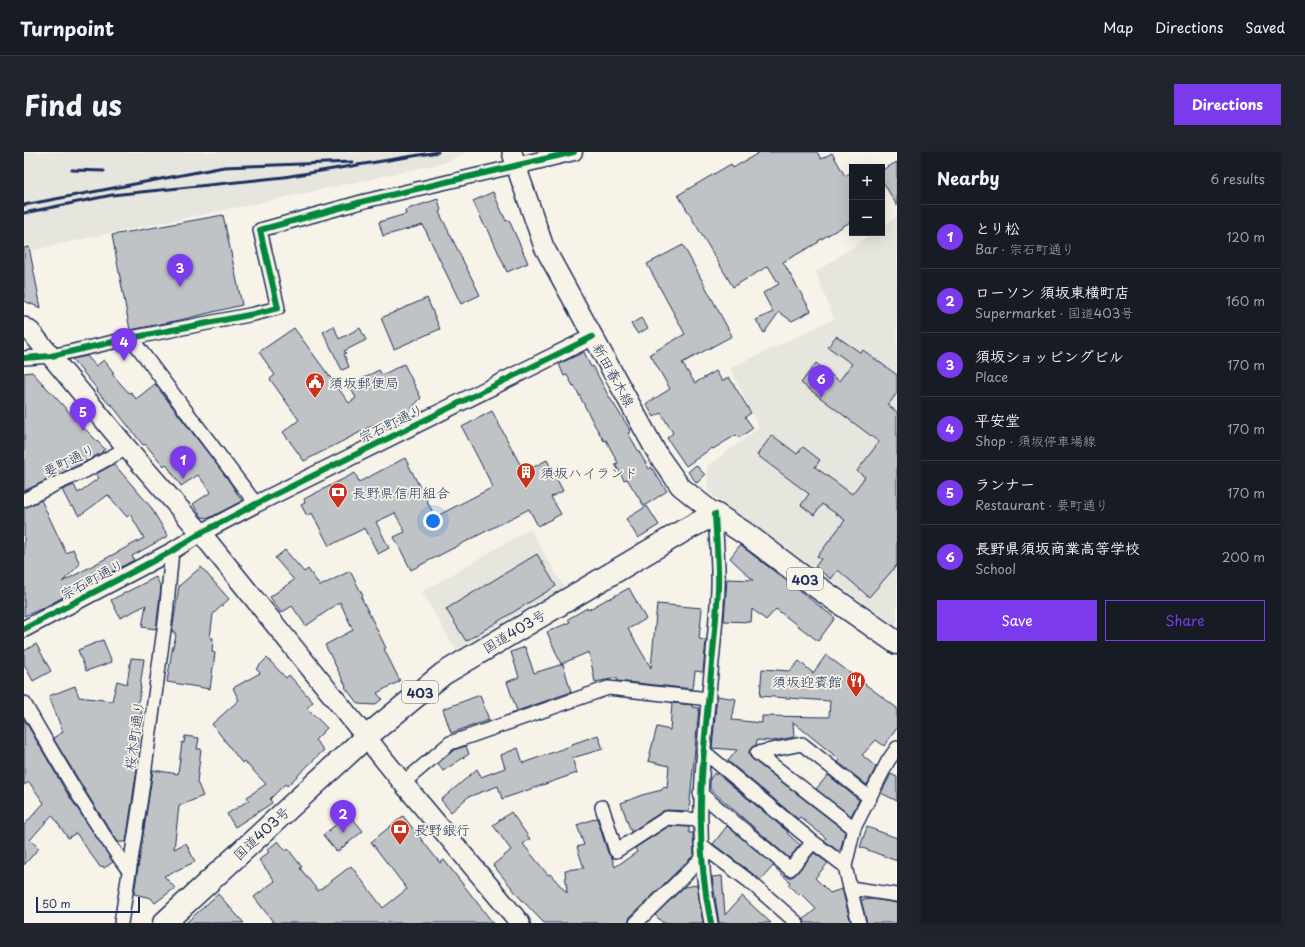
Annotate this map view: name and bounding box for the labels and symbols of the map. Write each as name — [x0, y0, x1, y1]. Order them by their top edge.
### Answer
pin: 3 — [167, 254, 193, 287]
pin: 4 — [111, 328, 137, 361]
street label: 新田春木線 — [588, 339, 640, 411]
pin: 6 — [808, 365, 834, 398]
public building icon: 須坂郵便局 — [304, 371, 326, 399]
place label: 須坂郵便局 — [329, 372, 399, 393]
pin: 5 — [70, 398, 96, 431]
street label: 宗石町通り — [355, 398, 427, 448]
street label: 要町通り — [39, 438, 99, 482]
pin: 1 — [170, 446, 196, 479]
building icon: 須坂ハイランド — [515, 461, 537, 489]
place label: 須坂ハイランド — [540, 462, 638, 483]
bank icon: 長野県信用組合 — [327, 481, 349, 509]
place label: 長野県信用組合 — [352, 482, 450, 503]
your location — [423, 511, 443, 531]
street label: 宗石町通り — [56, 553, 128, 605]
road number: 403 — [787, 568, 823, 590]
street label: 国道403号 — [478, 604, 550, 658]
restaurant icon: 須坂迎賓館 — [845, 670, 867, 698]
place label: 須坂迎賓館 — [772, 671, 842, 692]
road number: 403 — [402, 681, 438, 703]
street label: 桜木町通り — [119, 699, 149, 771]
pin: 2 — [330, 800, 356, 833]
street label: 国道403号 — [228, 801, 294, 865]
bank icon: 長野銀行 — [389, 818, 411, 846]
place label: 長野銀行 — [414, 819, 470, 840]
scale bar — [36, 895, 140, 914]

